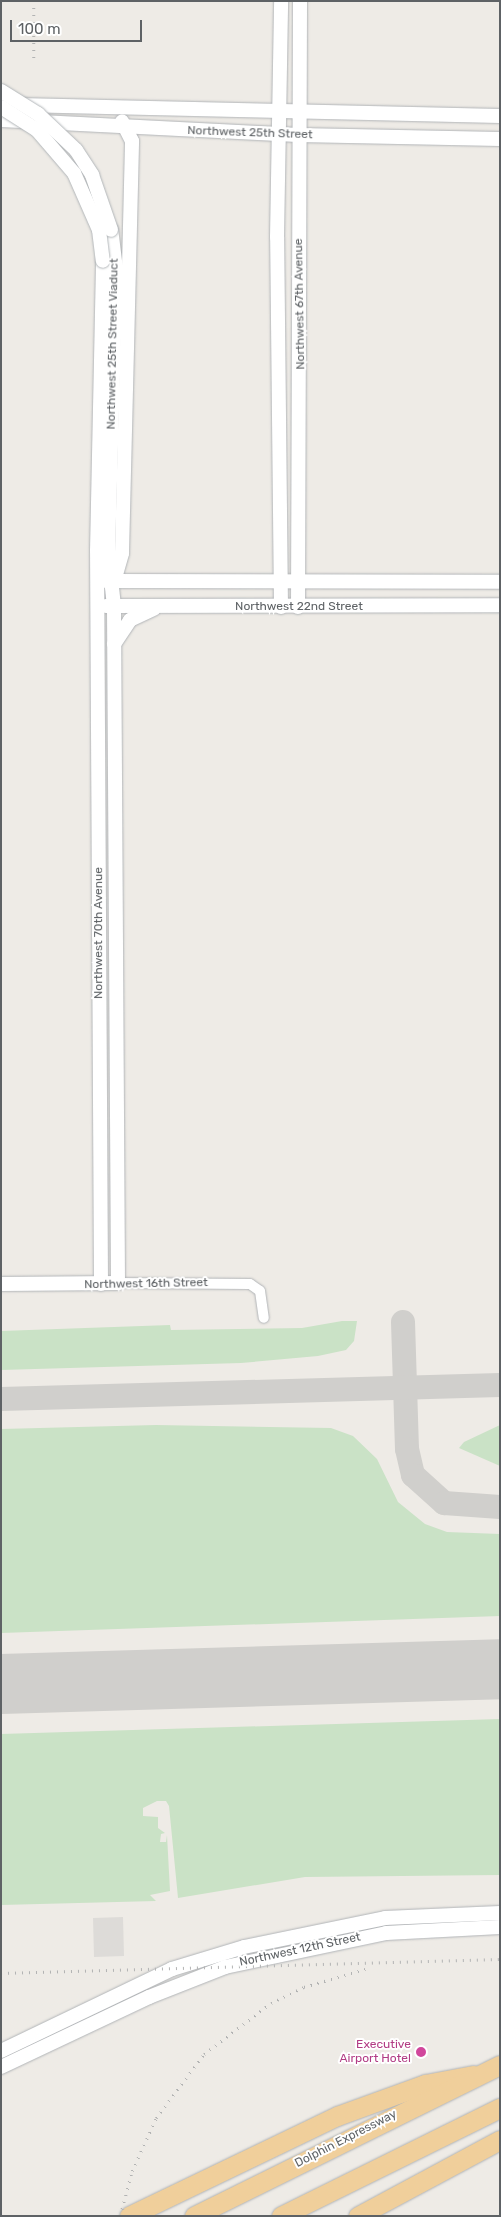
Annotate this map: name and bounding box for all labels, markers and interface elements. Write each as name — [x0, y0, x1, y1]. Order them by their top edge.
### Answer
scale bar — [12, 10, 145, 42]
text: 100 m — [18, 20, 60, 38]
street label: Northwest 25th Street — [187, 124, 313, 142]
street label: Northwest 67th Avenue — [292, 238, 308, 370]
street label: Northwest 25th Street Viaduct — [104, 258, 122, 430]
street label: Northwest 22nd Street — [235, 600, 363, 614]
street label: Northwest 70th Avenue — [92, 867, 106, 999]
street label: Northwest 16th Street — [84, 1276, 208, 1292]
street label: Northwest 12th Street — [238, 1930, 362, 1970]
place label: Executive Airport Hotel — [340, 2038, 411, 2066]
marker: Executive Airport Hotel — [415, 2046, 427, 2058]
street label: Dolphin Expressway — [293, 2107, 399, 2171]

